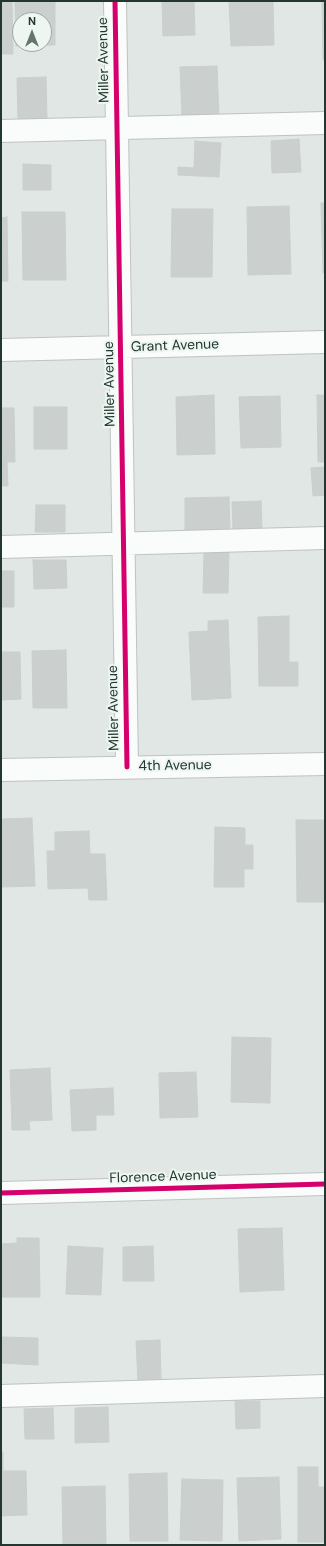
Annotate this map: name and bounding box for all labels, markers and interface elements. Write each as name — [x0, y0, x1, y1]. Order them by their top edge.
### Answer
north arrow — [12, 12, 52, 52]
text: N — [28, 14, 36, 28]
street label: Miller Avenue — [95, 17, 113, 103]
street label: Grant Avenue — [131, 336, 219, 356]
street label: Miller Avenue — [101, 341, 119, 427]
street label: Miller Avenue — [105, 665, 123, 751]
street label: 4th Avenue — [138, 757, 212, 775]
street label: Florence Avenue — [109, 1167, 217, 1187]

